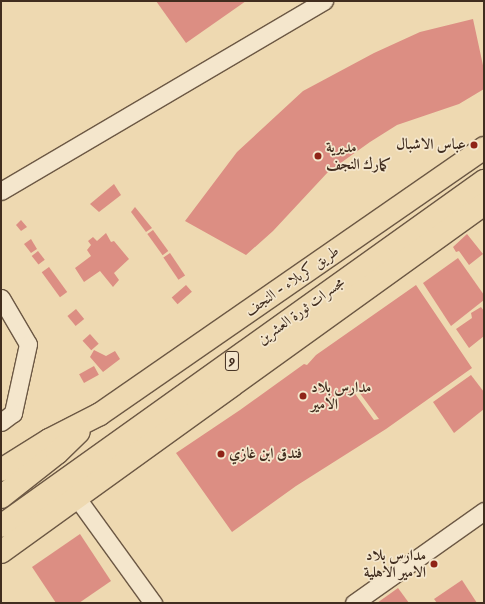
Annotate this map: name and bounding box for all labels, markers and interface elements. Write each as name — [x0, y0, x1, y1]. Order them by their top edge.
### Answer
place label: عباس الاشبال — [396, 136, 466, 154]
place label: مديرية كمارك النجف — [326, 138, 391, 173]
marker: عباس الاشبال — [469, 140, 479, 150]
marker: مديرية كمارك النجف — [313, 151, 323, 161]
street label: طريق کربلاء - النجف — [241, 242, 343, 320]
street label: مجسرات ثورة العشرين — [254, 273, 348, 349]
road number: 9 — [224, 349, 240, 373]
place label: مدارس بلاد الامير — [311, 378, 371, 413]
marker: مدارس بلاد الامير — [298, 391, 308, 401]
place label: فندق ابن غازي — [229, 445, 302, 463]
marker: فندق ابن غازي — [216, 449, 226, 459]
place label: مدارس بلاد الامير الاهلية — [364, 546, 426, 581]
marker: مدارس بلاد الامير الاهلية — [429, 559, 439, 569]

